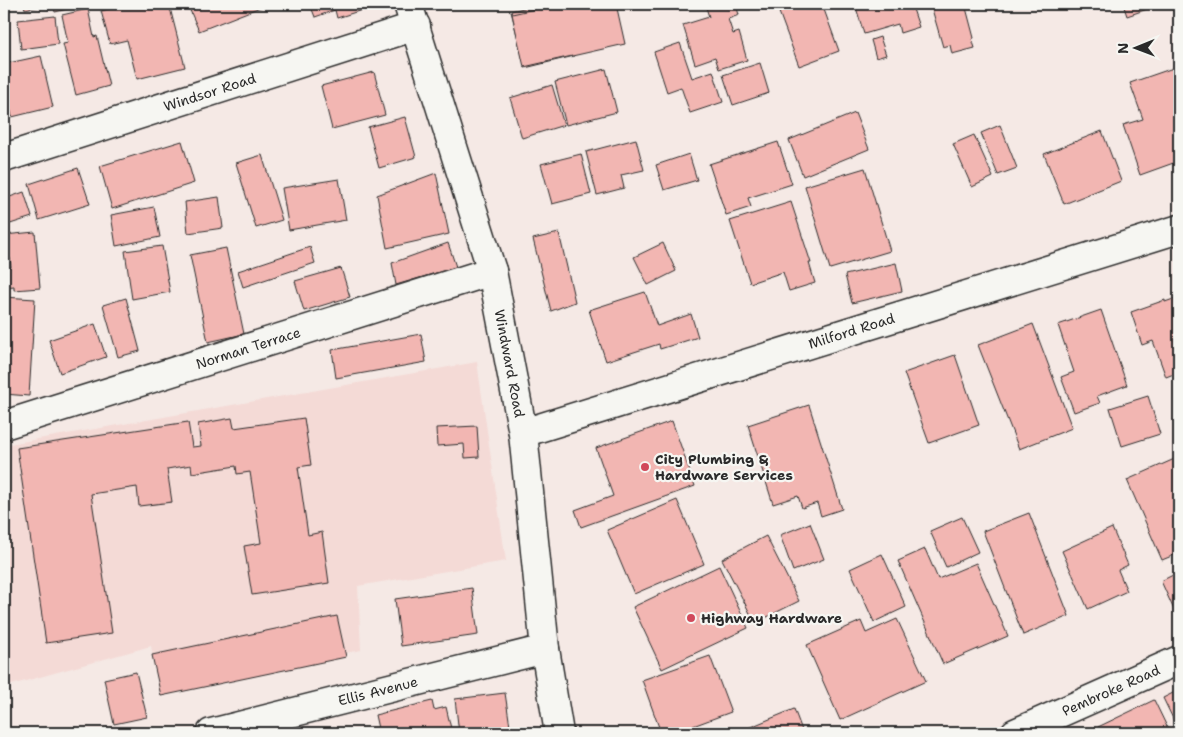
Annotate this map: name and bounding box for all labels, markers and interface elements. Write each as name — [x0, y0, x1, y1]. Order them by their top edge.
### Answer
north arrow — [1110, 22, 1160, 72]
text: N — [1114, 43, 1132, 54]
street label: Windsor Road — [161, 69, 258, 115]
street label: Windward Road — [491, 308, 529, 419]
street label: Milford Road — [806, 309, 897, 353]
street label: Norman Terrace — [193, 323, 303, 373]
place label: City Plumbing & Hardware Services — [655, 450, 793, 484]
marker: City Plumbing & Hardware Services — [639, 461, 651, 473]
place label: Highway Hardware — [701, 609, 842, 627]
marker: Highway Hardware — [685, 612, 697, 624]
street label: Pembroke Road — [1059, 661, 1163, 720]
street label: Ellis Avenue — [336, 672, 420, 710]

